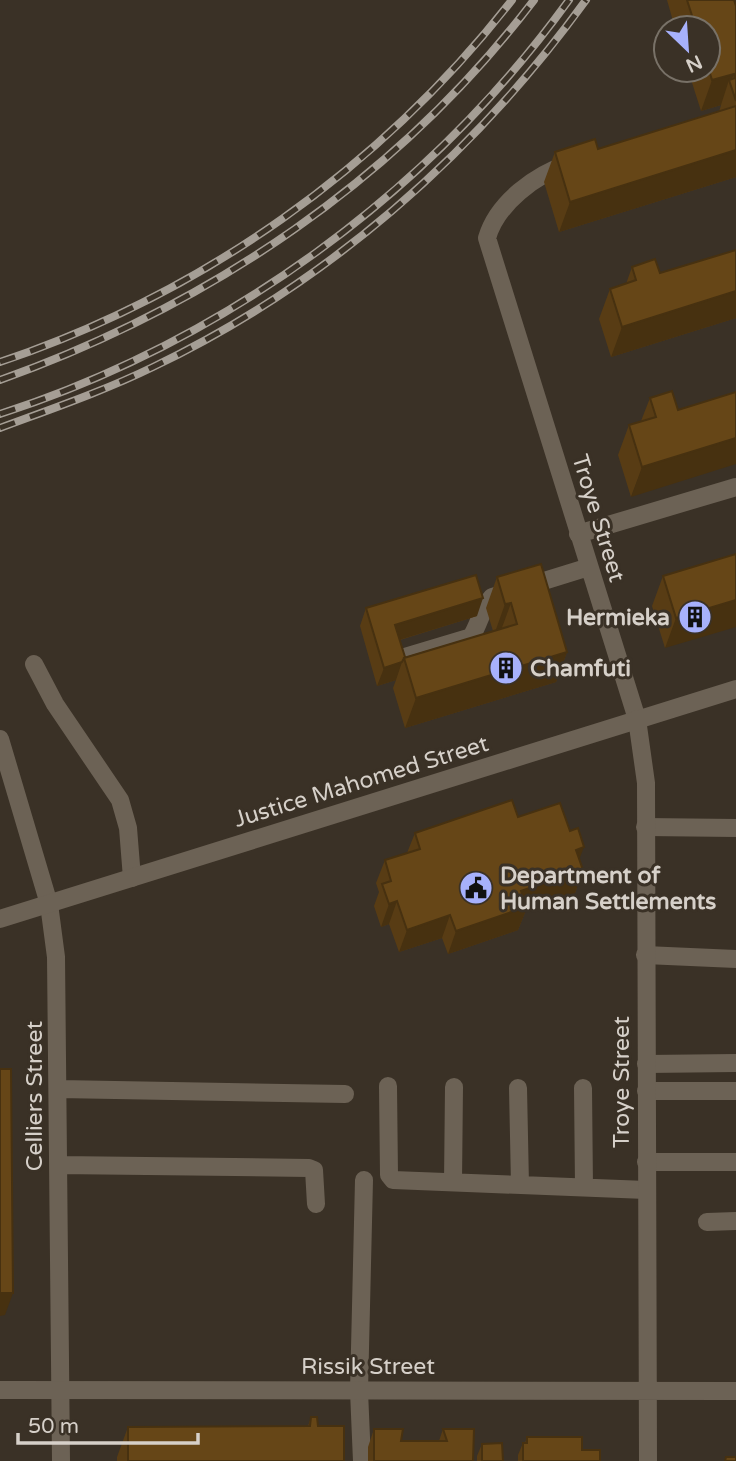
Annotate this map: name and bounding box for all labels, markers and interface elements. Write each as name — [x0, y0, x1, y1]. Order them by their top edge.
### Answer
north arrow — [652, 14, 722, 84]
text: N — [682, 50, 705, 77]
street label: Troye Street — [565, 451, 631, 586]
building icon: Hermieka — [676, 598, 714, 636]
place label: Hermieka — [566, 604, 670, 632]
building icon: Chamfuti — [487, 649, 525, 687]
place label: Chamfuti — [530, 655, 631, 683]
street label: Justice Mahomed Street — [231, 730, 492, 834]
place label: Department of Human Settlements — [500, 862, 716, 916]
public building icon: Department of Human Settlements — [457, 869, 495, 907]
street label: Troye Street — [608, 1016, 636, 1148]
street label: Celliers Street — [21, 1021, 49, 1171]
street label: Rissik Street — [301, 1353, 435, 1381]
scale bar — [18, 1402, 198, 1446]
text: 50 m — [28, 1414, 79, 1439]

